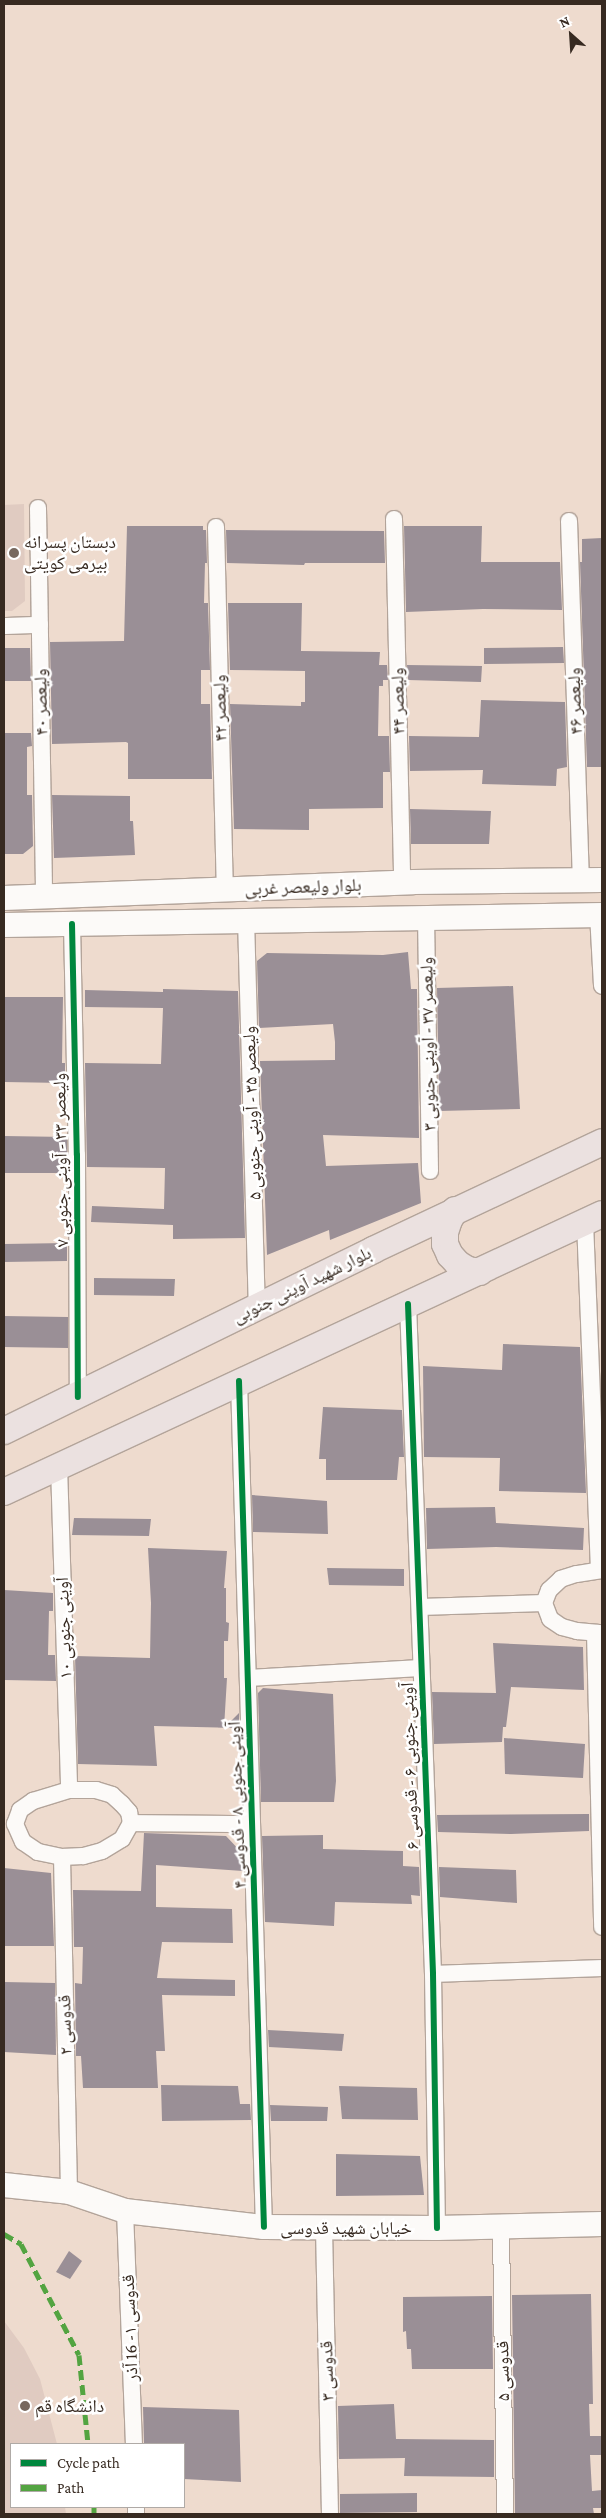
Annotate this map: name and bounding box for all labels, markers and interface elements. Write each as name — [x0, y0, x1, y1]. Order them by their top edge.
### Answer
north arrow — [546, 10, 596, 60]
text: N — [557, 12, 572, 31]
place label: دبستان پسرانه بیرمی کویتی — [24, 532, 116, 574]
marker: دبستان پسرانه بیرمی کویتی — [8, 547, 20, 559]
street label: ولیعصر ۴۴ — [387, 667, 409, 735]
street label: ولیعصر ۴۶ — [563, 667, 587, 735]
street label: ولیعصر ۴۰ — [30, 668, 52, 736]
street label: ولیعصر ۴۲ — [209, 674, 231, 742]
street label: بلوار ولیعصر غربی — [244, 874, 362, 900]
street label: ولیعصر ۳۷ - آوینی جنوبی ۳ — [416, 957, 440, 1131]
street label: ولیعصر ۳۵ - آوینی جنوبی ۵ — [238, 1026, 266, 1200]
street label: ولیعصر ۳۳ - آوینی جنوبی ۷ — [49, 1073, 73, 1247]
street label: بلوار شهید آوینی جنوبی — [229, 1242, 375, 1328]
street label: آوینی جنوبی ۱۰ — [51, 1577, 77, 1679]
street label: آوینی جنوبی ۶ - قدوسی ۶ — [396, 1682, 424, 1850]
street label: آوینی جنوبی ۸ - قدوسی ۴ — [223, 1721, 251, 1889]
street label: قدوسی ۲ — [54, 1995, 76, 2055]
street label: خیابان شهید قدوسی — [280, 2217, 412, 2239]
street label: قدوسی ۱- 16 آذر — [117, 2274, 143, 2382]
street label: قدوسی ۳ — [316, 2341, 338, 2401]
street label: قدوسی ۵ — [492, 2341, 514, 2401]
place label: دانشگاه قم — [35, 2395, 104, 2417]
marker: دانشگاه قم — [19, 2400, 31, 2412]
legend — [10, 2443, 185, 2508]
text: Cycle path — [57, 2455, 120, 2471]
text: Path — [57, 2480, 84, 2496]

